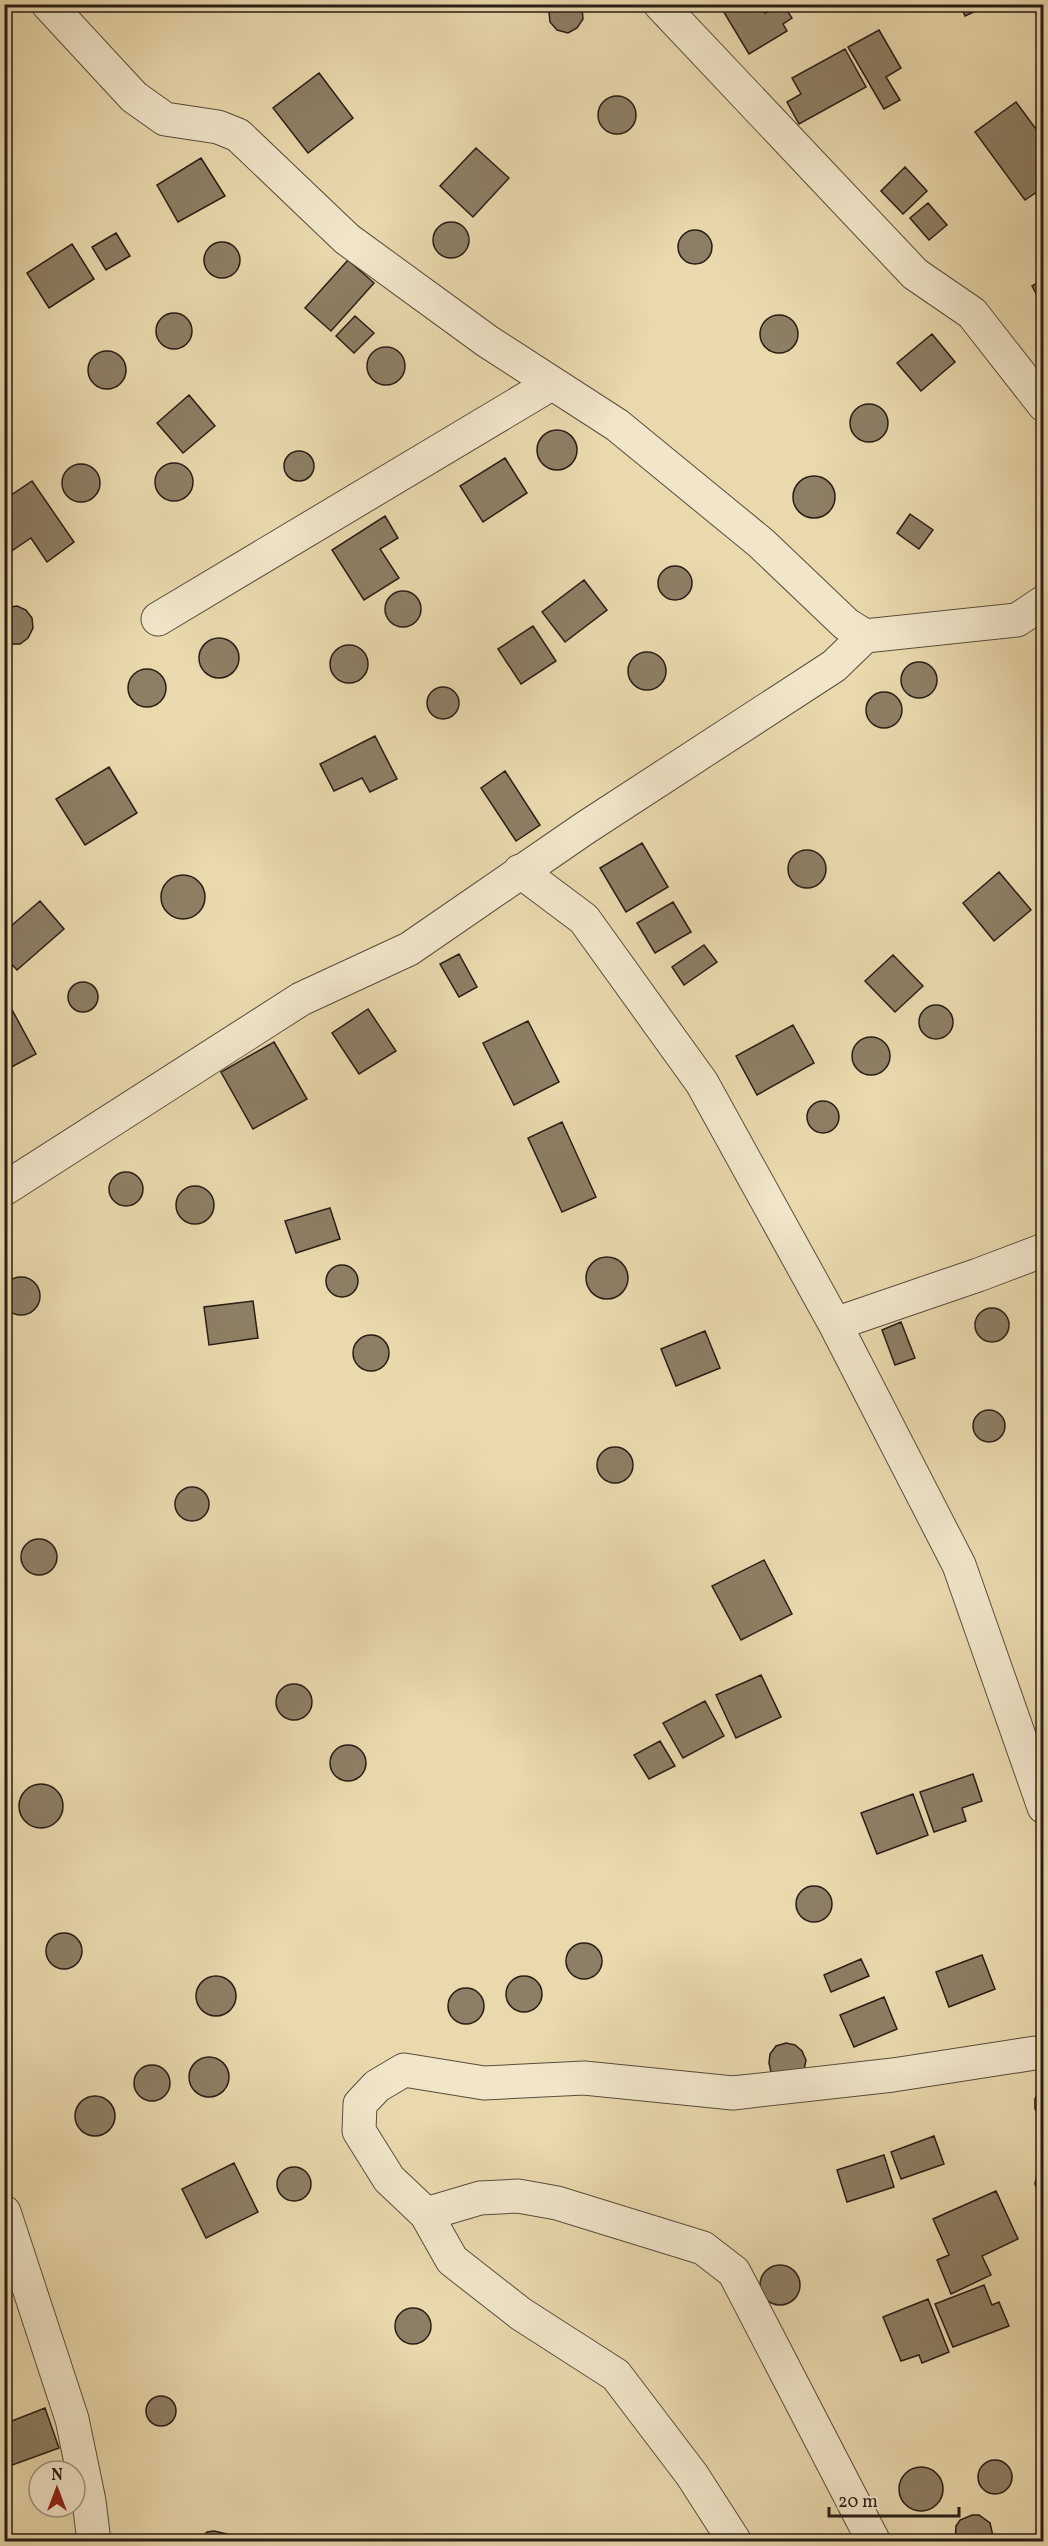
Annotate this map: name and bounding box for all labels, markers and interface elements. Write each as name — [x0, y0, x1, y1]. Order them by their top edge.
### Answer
north arrow — [27, 2459, 87, 2519]
text: N — [51, 2465, 63, 2487]
scale bar — [829, 2480, 960, 2518]
text: 20 m — [838, 2490, 878, 2515]

